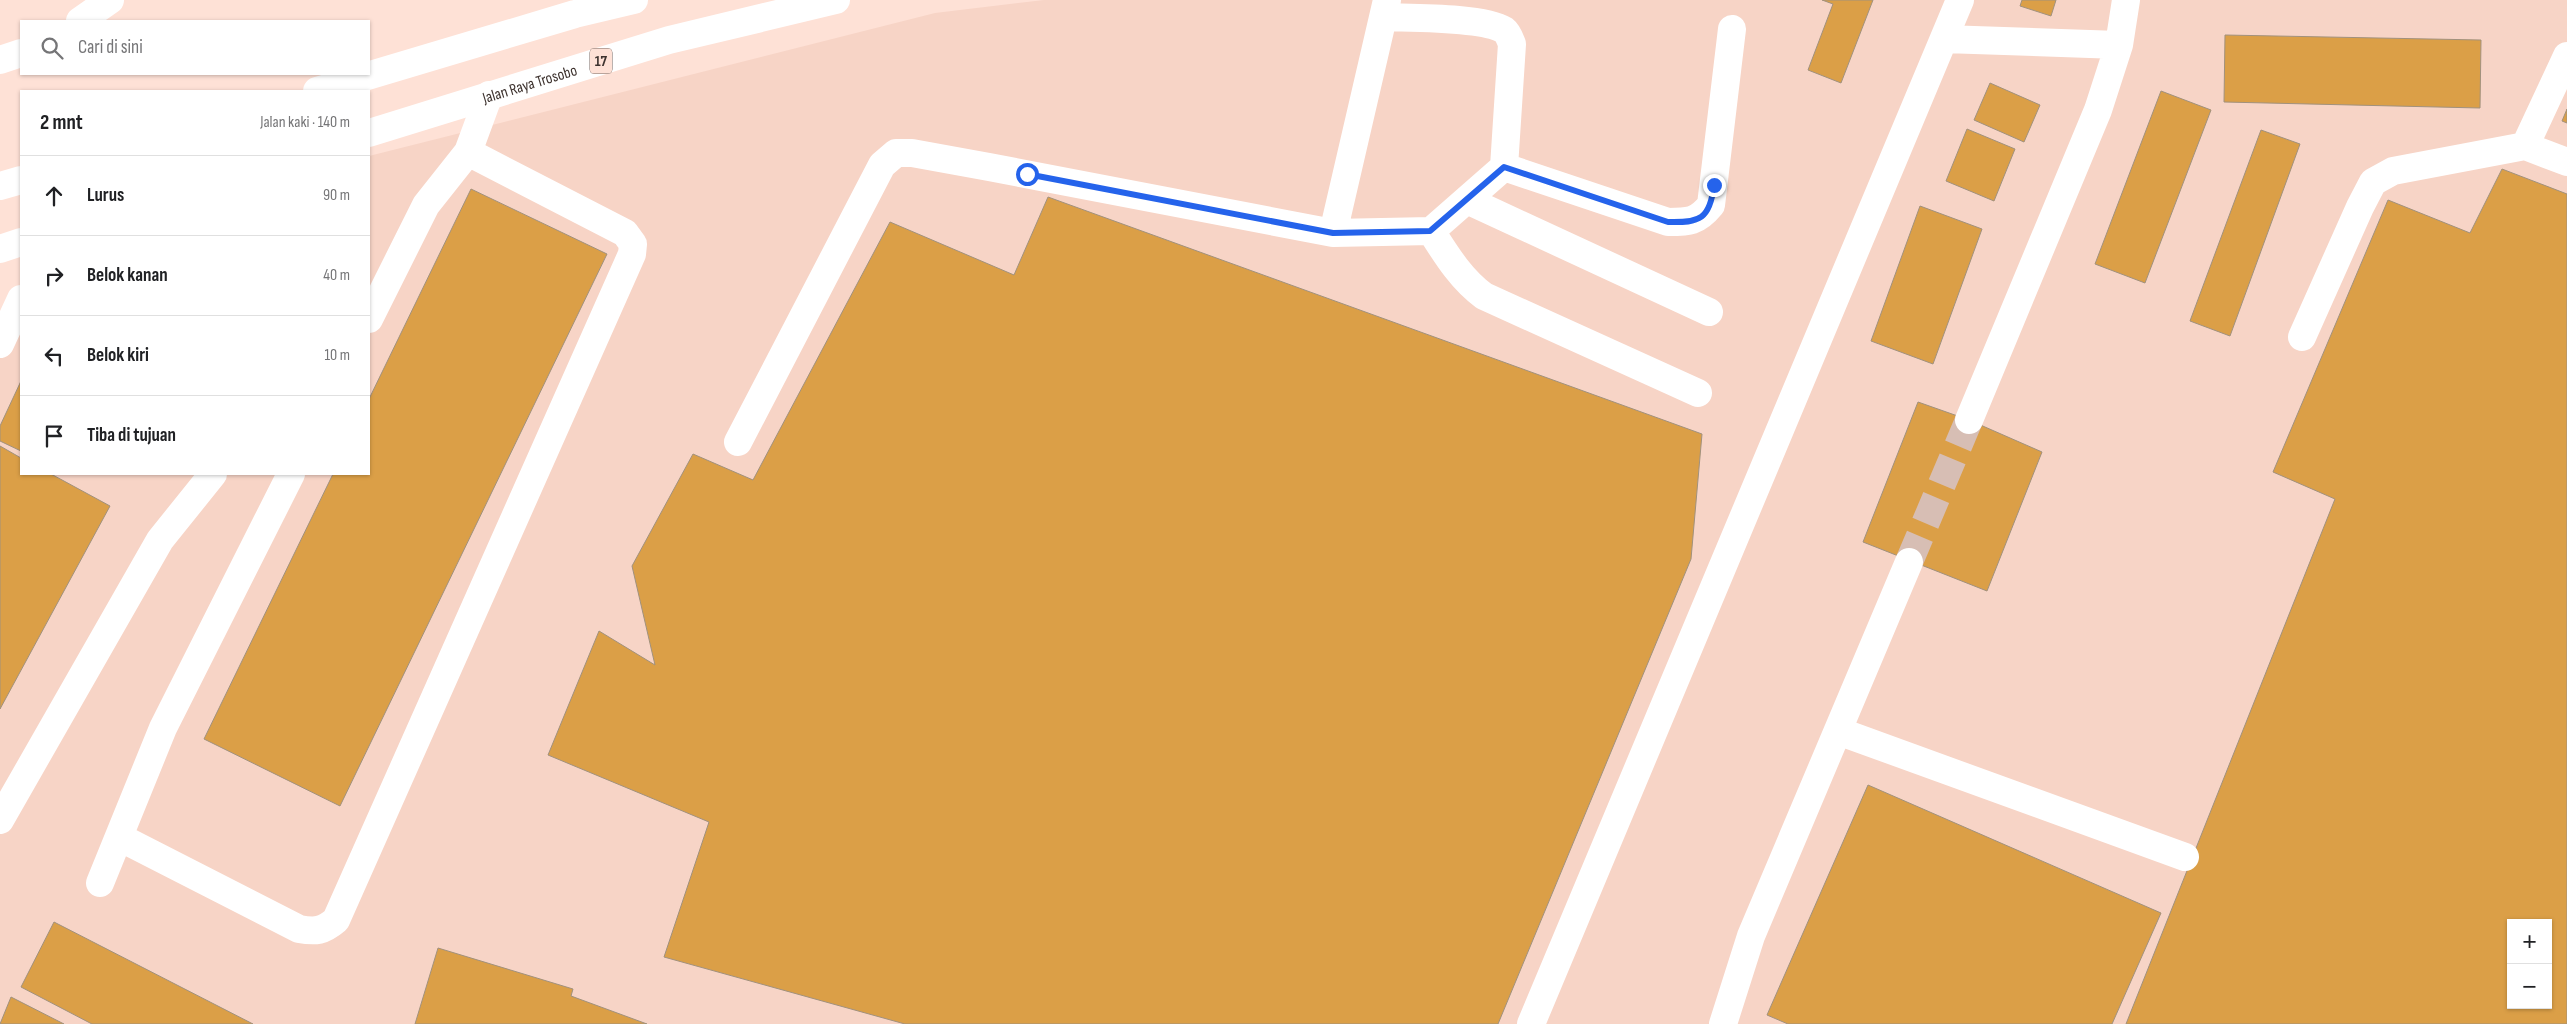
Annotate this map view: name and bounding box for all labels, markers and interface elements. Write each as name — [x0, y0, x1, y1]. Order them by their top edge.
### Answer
search box — [20, 20, 370, 75]
icon: search — [38, 34, 66, 62]
text: Cari di sini — [78, 36, 143, 59]
road number: 17 — [590, 48, 612, 74]
street label: Jalan Raya Trosobo — [479, 61, 579, 109]
text: 2 mnt — [40, 110, 83, 135]
text: Jalan kaki · 140 m — [260, 113, 350, 132]
route start — [1016, 163, 1039, 186]
route end — [1703, 174, 1726, 197]
icon: ahead — [40, 182, 68, 210]
text: Lurus — [87, 184, 124, 207]
text: 90 m — [323, 186, 350, 205]
icon: right — [40, 262, 68, 290]
text: Belok kanan — [87, 264, 168, 287]
text: 40 m — [323, 266, 350, 285]
icon: left — [40, 342, 68, 370]
text: Belok kiri — [87, 344, 149, 367]
text: 10 m — [324, 346, 350, 365]
icon: arrive — [40, 422, 68, 450]
text: Tiba di tujuan — [87, 424, 176, 447]
map controls — [2507, 919, 2552, 1009]
button: + — [2507, 919, 2552, 964]
button: − — [2507, 964, 2552, 1009]

